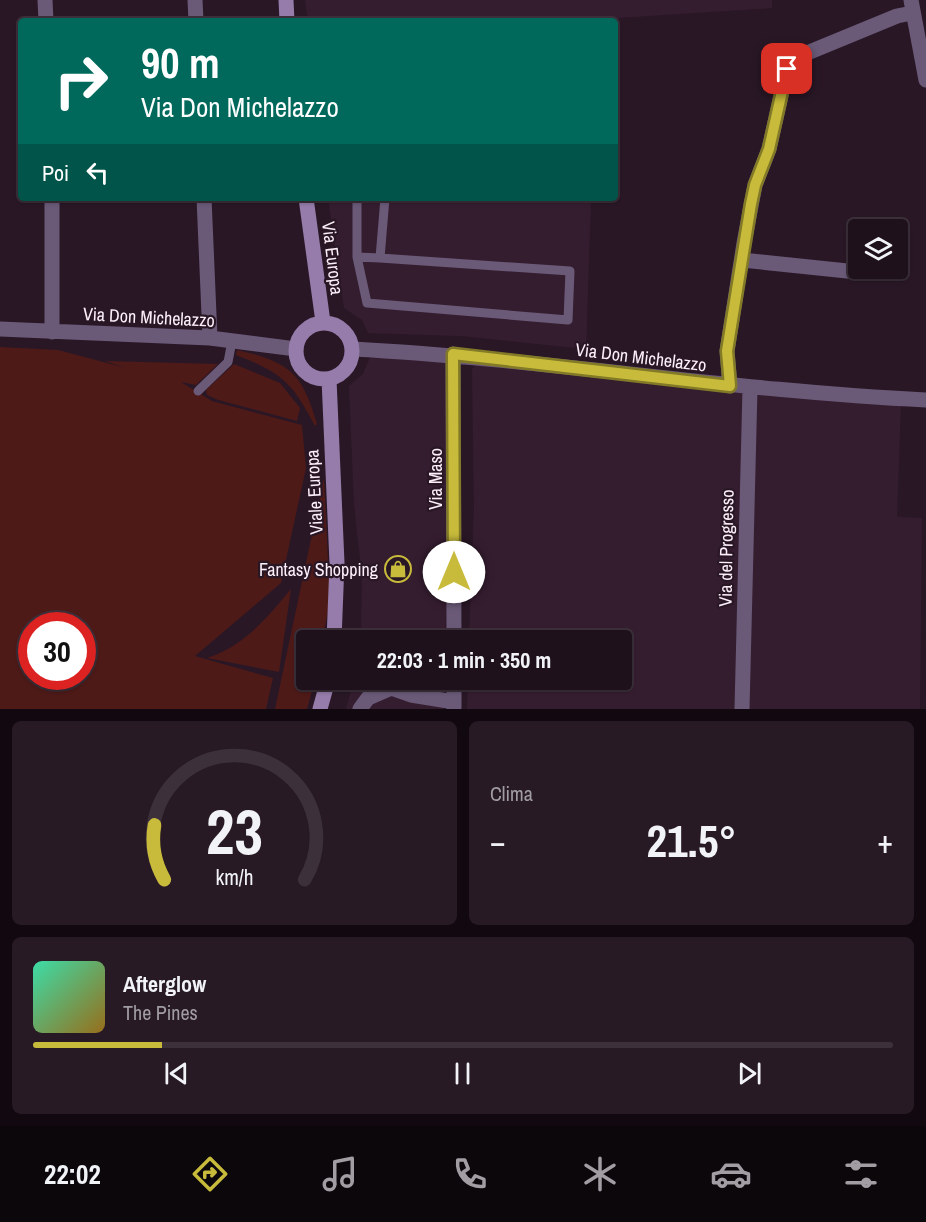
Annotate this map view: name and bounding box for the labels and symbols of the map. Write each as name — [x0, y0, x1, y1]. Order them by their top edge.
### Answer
pin — [761, 43, 812, 94]
street label: Via Europa — [316, 220, 350, 296]
street label: Via Don Michelazzo — [83, 301, 215, 333]
street label: Via Don Michelazzo — [574, 337, 708, 377]
street label: Via Maso — [423, 448, 448, 510]
street label: Viale Europa — [299, 449, 329, 535]
street label: Via del Progresso — [712, 489, 740, 607]
position arrow — [422, 540, 486, 604]
shop icon: Fantasy Shopping — [383, 554, 413, 584]
place label: Fantasy Shopping — [259, 557, 379, 582]
speed limit sign: 30 — [18, 612, 96, 690]

